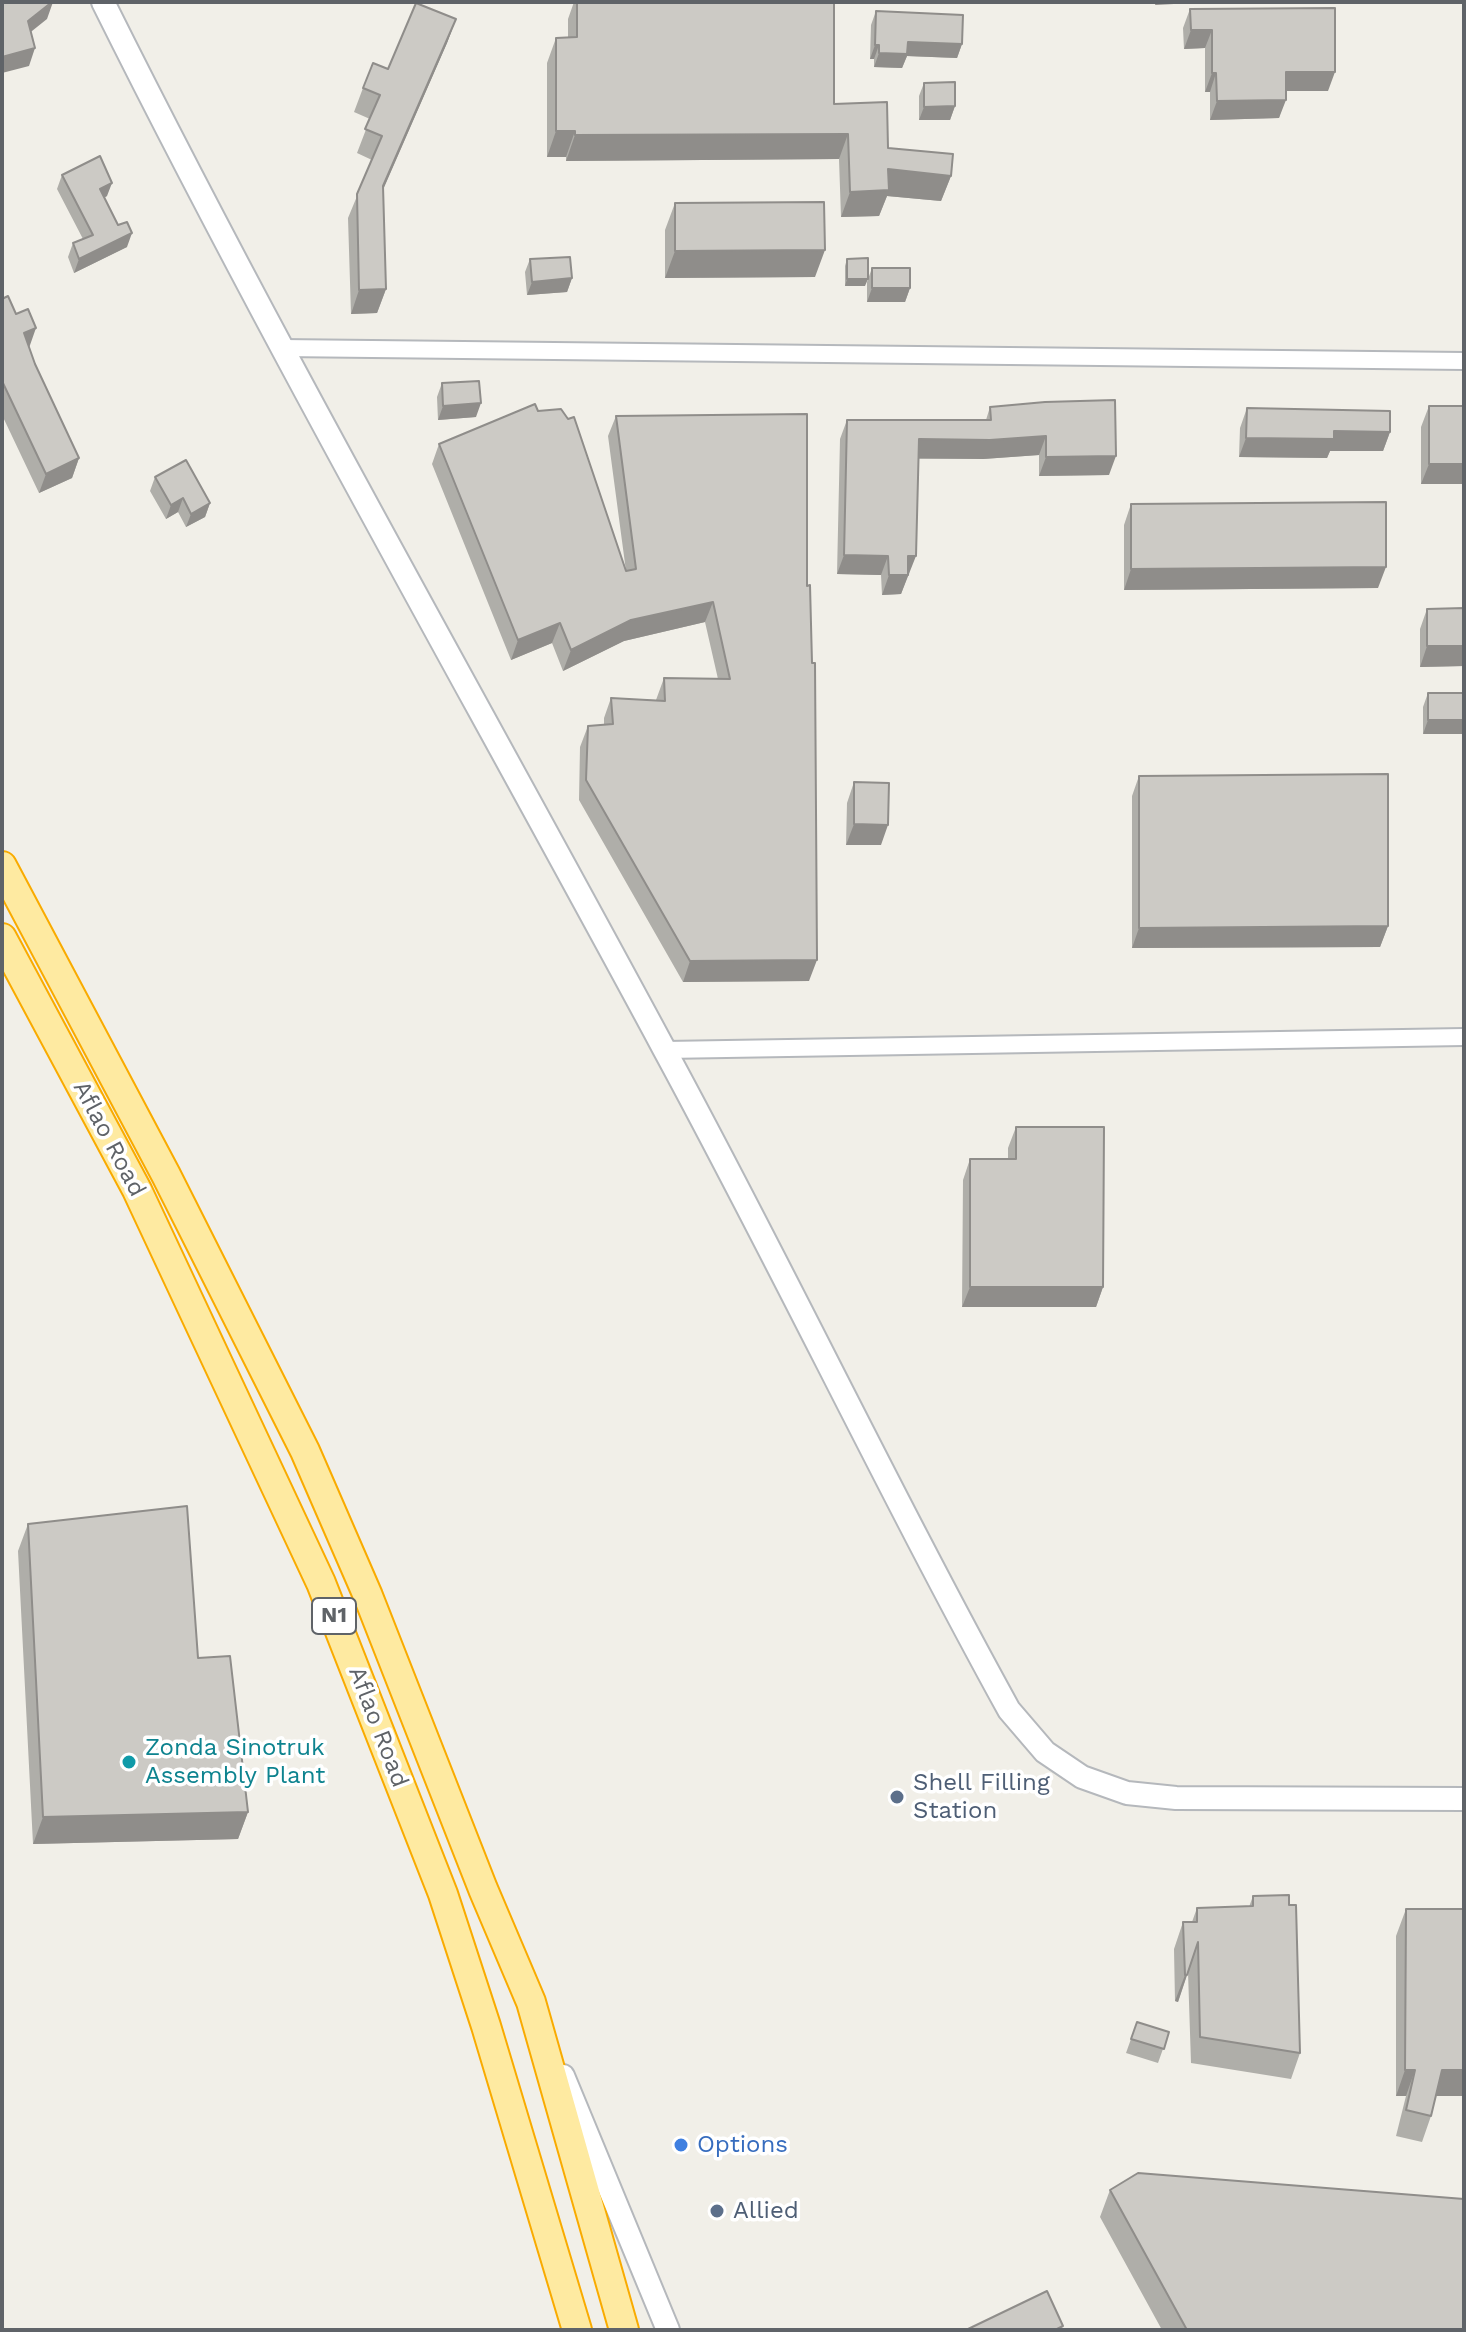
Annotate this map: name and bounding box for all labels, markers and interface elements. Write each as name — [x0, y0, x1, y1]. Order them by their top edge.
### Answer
street label: Aflao Road — [67, 1076, 151, 1202]
road number: N1 — [312, 1598, 356, 1634]
street label: Aflao Road — [342, 1663, 414, 1791]
place label: Zonda Sinotruk Assembly Plant — [145, 1734, 325, 1790]
marker: Zonda Sinotruk Assembly Plant — [120, 1753, 138, 1771]
place label: Shell Filling Station — [913, 1769, 1050, 1825]
marker: Shell Filling Station — [888, 1788, 906, 1806]
place label: Options — [697, 2131, 788, 2159]
marker: Options — [672, 2136, 690, 2154]
place label: Allied — [733, 2197, 799, 2225]
marker: Allied — [708, 2202, 726, 2220]

